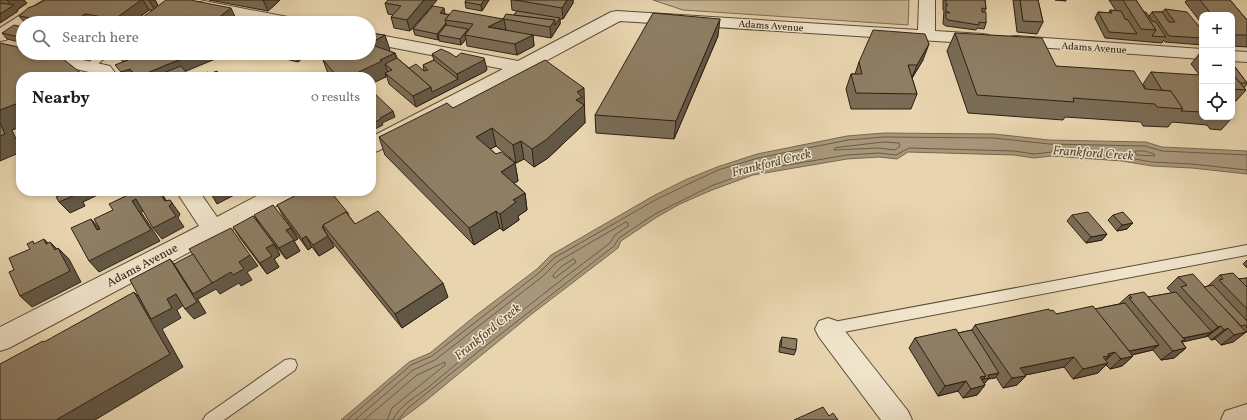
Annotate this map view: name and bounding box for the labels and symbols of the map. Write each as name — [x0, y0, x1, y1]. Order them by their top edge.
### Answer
street label: Adams Avenue — [738, 17, 804, 35]
street label: Adams Avenue — [1061, 39, 1127, 57]
water label: Frankford Creek — [1052, 142, 1134, 166]
water label: Frankford Creek — [730, 145, 813, 182]
street label: Adams Avenue — [104, 240, 181, 291]
water label: Frankford Creek — [451, 300, 525, 365]

